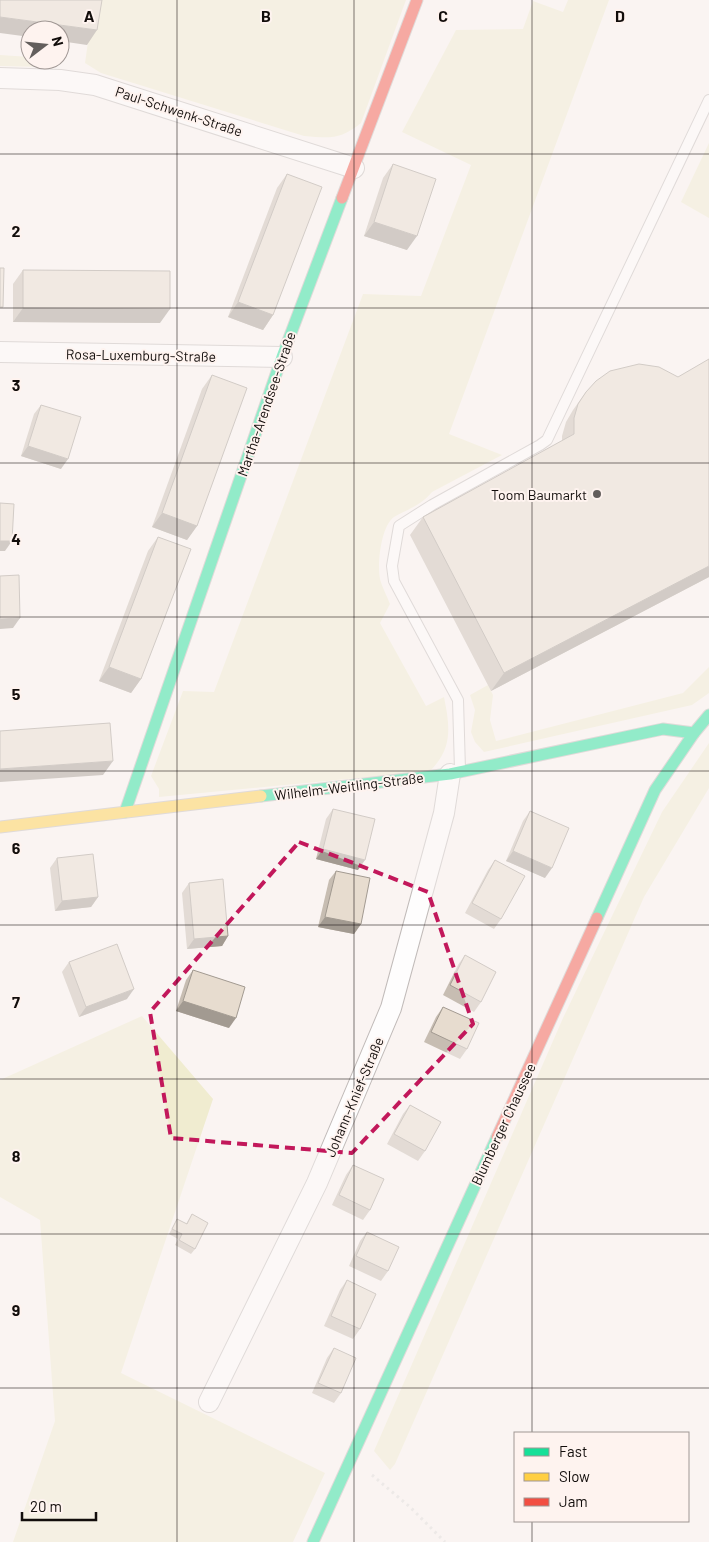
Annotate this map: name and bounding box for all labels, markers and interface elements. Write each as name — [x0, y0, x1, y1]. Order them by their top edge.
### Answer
text: A — [84, 6, 95, 25]
text: B — [261, 6, 271, 25]
text: C — [438, 6, 448, 25]
text: D — [615, 6, 625, 25]
north arrow — [20, 20, 70, 70]
text: N — [49, 34, 67, 48]
street label: Paul-Schwenk-Straße — [113, 82, 245, 140]
text: 2 — [12, 221, 21, 240]
street label: Martha-Arendsee-Straße — [233, 329, 299, 479]
street label: Rosa-Luxemburg-Straße — [66, 345, 216, 365]
text: 3 — [12, 375, 20, 394]
place label: Toom Baumarkt — [491, 486, 587, 503]
marker: Toom Baumarkt — [591, 488, 603, 500]
text: 4 — [11, 529, 21, 548]
text: 5 — [12, 684, 21, 703]
street label: Wilhelm-Weitling-Straße — [273, 768, 425, 804]
text: 6 — [12, 838, 21, 857]
text: 7 — [12, 992, 20, 1011]
street label: Johann-Knief-Straße — [321, 1035, 387, 1159]
street label: Blumberger Chaussee — [467, 1060, 539, 1188]
text: 8 — [12, 1146, 21, 1165]
text: 9 — [12, 1300, 20, 1319]
legend — [514, 1432, 689, 1522]
text: Fast — [559, 1442, 587, 1460]
text: Slow — [559, 1467, 590, 1485]
scale bar — [22, 1490, 96, 1522]
text: Jam — [559, 1492, 588, 1510]
text: 20 m — [30, 1497, 62, 1515]

